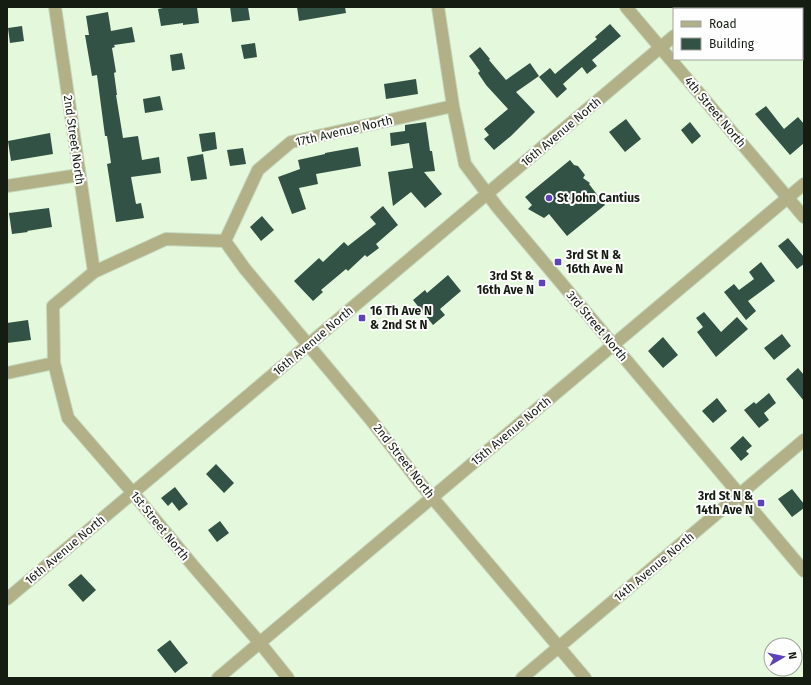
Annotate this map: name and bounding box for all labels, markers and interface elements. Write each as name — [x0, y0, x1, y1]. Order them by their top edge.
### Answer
legend — [673, 8, 803, 60]
text: Road — [709, 17, 737, 31]
text: Building — [709, 37, 755, 51]
street label: 4th Street North — [681, 74, 749, 150]
street label: 2nd Street North — [61, 94, 87, 186]
street label: 16th Avenue North — [518, 94, 604, 170]
street label: 17th Avenue North — [294, 113, 394, 149]
place label: St John Cantius — [557, 191, 640, 205]
marker: St John Cantius — [544, 193, 554, 203]
place label: 3rd St N & 16th Ave N — [565, 248, 623, 276]
marker: 3rd St N & 16th Ave N — [553, 257, 563, 267]
place label: 3rd St & 16th Ave N — [477, 269, 534, 297]
marker: 3rd St & 16th Ave N — [537, 278, 547, 288]
street label: 3rd Street North — [563, 288, 631, 364]
street label: 16th Avenue North — [270, 303, 356, 379]
place label: 16 Th Ave N & 2nd St N — [370, 304, 432, 332]
marker: 16 Th Ave N & 2nd St N — [357, 313, 367, 323]
street label: 15th Avenue North — [468, 394, 554, 468]
street label: 2nd Street North — [371, 421, 437, 501]
street label: 1st Street North — [128, 488, 192, 564]
place label: 3rd St N & 14th Ave N — [696, 489, 753, 517]
marker: 3rd St N & 14th Ave N — [756, 498, 766, 508]
street label: 16th Avenue North — [22, 512, 108, 588]
street label: 14th Avenue North — [611, 529, 697, 605]
north arrow — [763, 637, 803, 677]
text: N — [785, 651, 799, 660]

